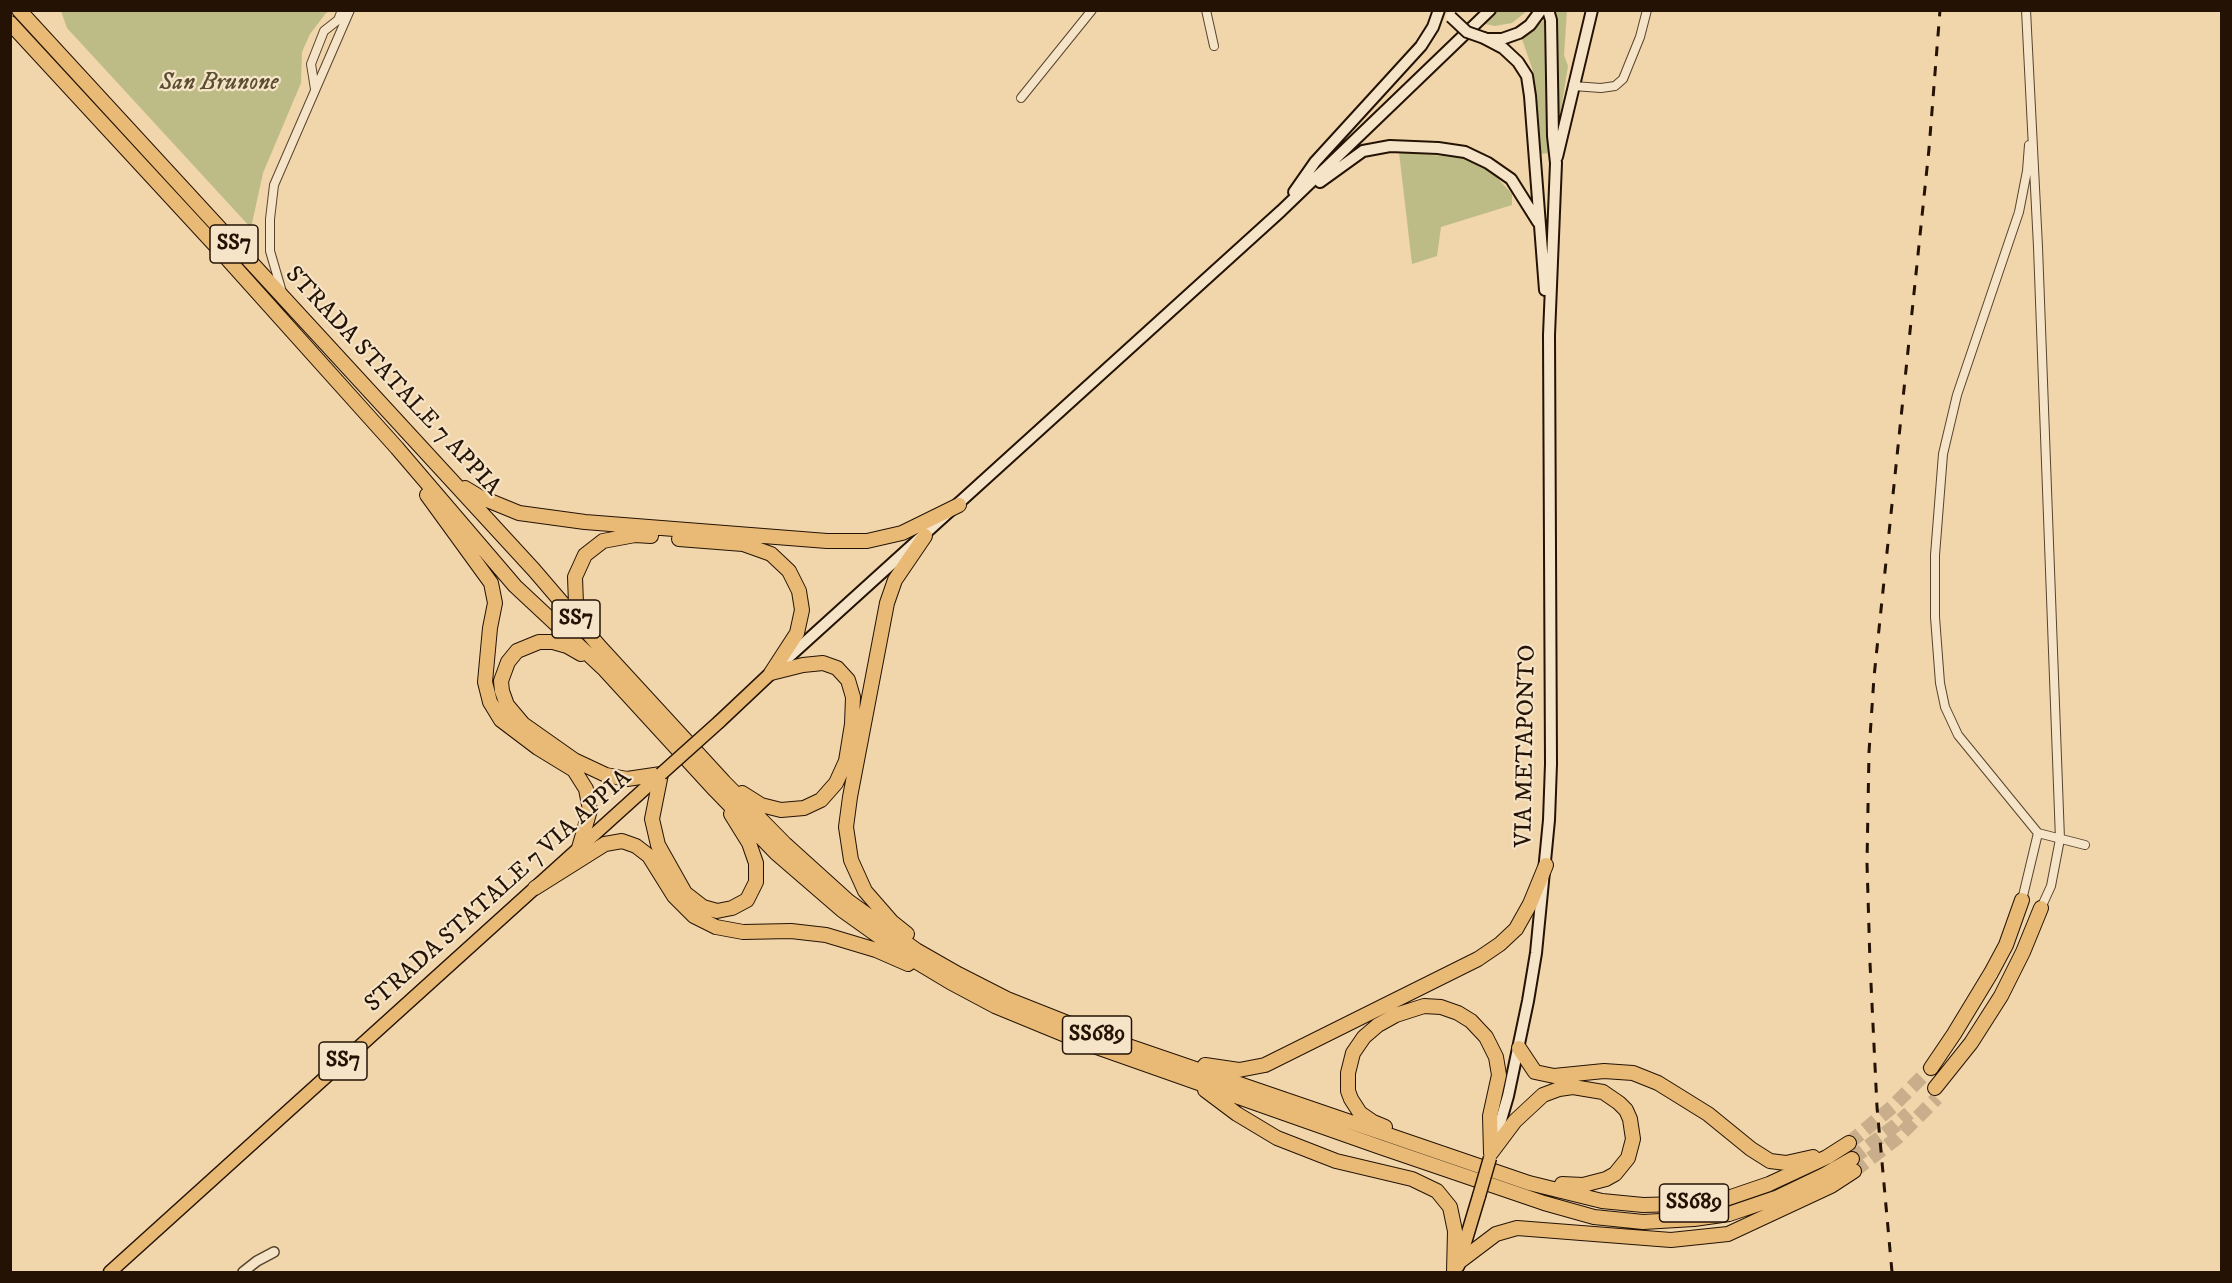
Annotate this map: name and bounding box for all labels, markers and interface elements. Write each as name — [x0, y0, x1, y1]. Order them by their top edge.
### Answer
park label: San Brunone — [160, 70, 278, 98]
road number: SS7 — [210, 225, 258, 263]
street label: STRADA STATALE 7 APPIA — [278, 261, 506, 503]
road number: SS7 — [552, 600, 600, 638]
street label: VIA METAPONTO — [1511, 644, 1543, 848]
street label: STRADA STATALE 7 VIA APPIA — [360, 765, 638, 1019]
road number: SS689 — [1062, 1016, 1132, 1054]
road number: SS7 — [319, 1042, 367, 1080]
road number: SS689 — [1660, 1184, 1728, 1222]

